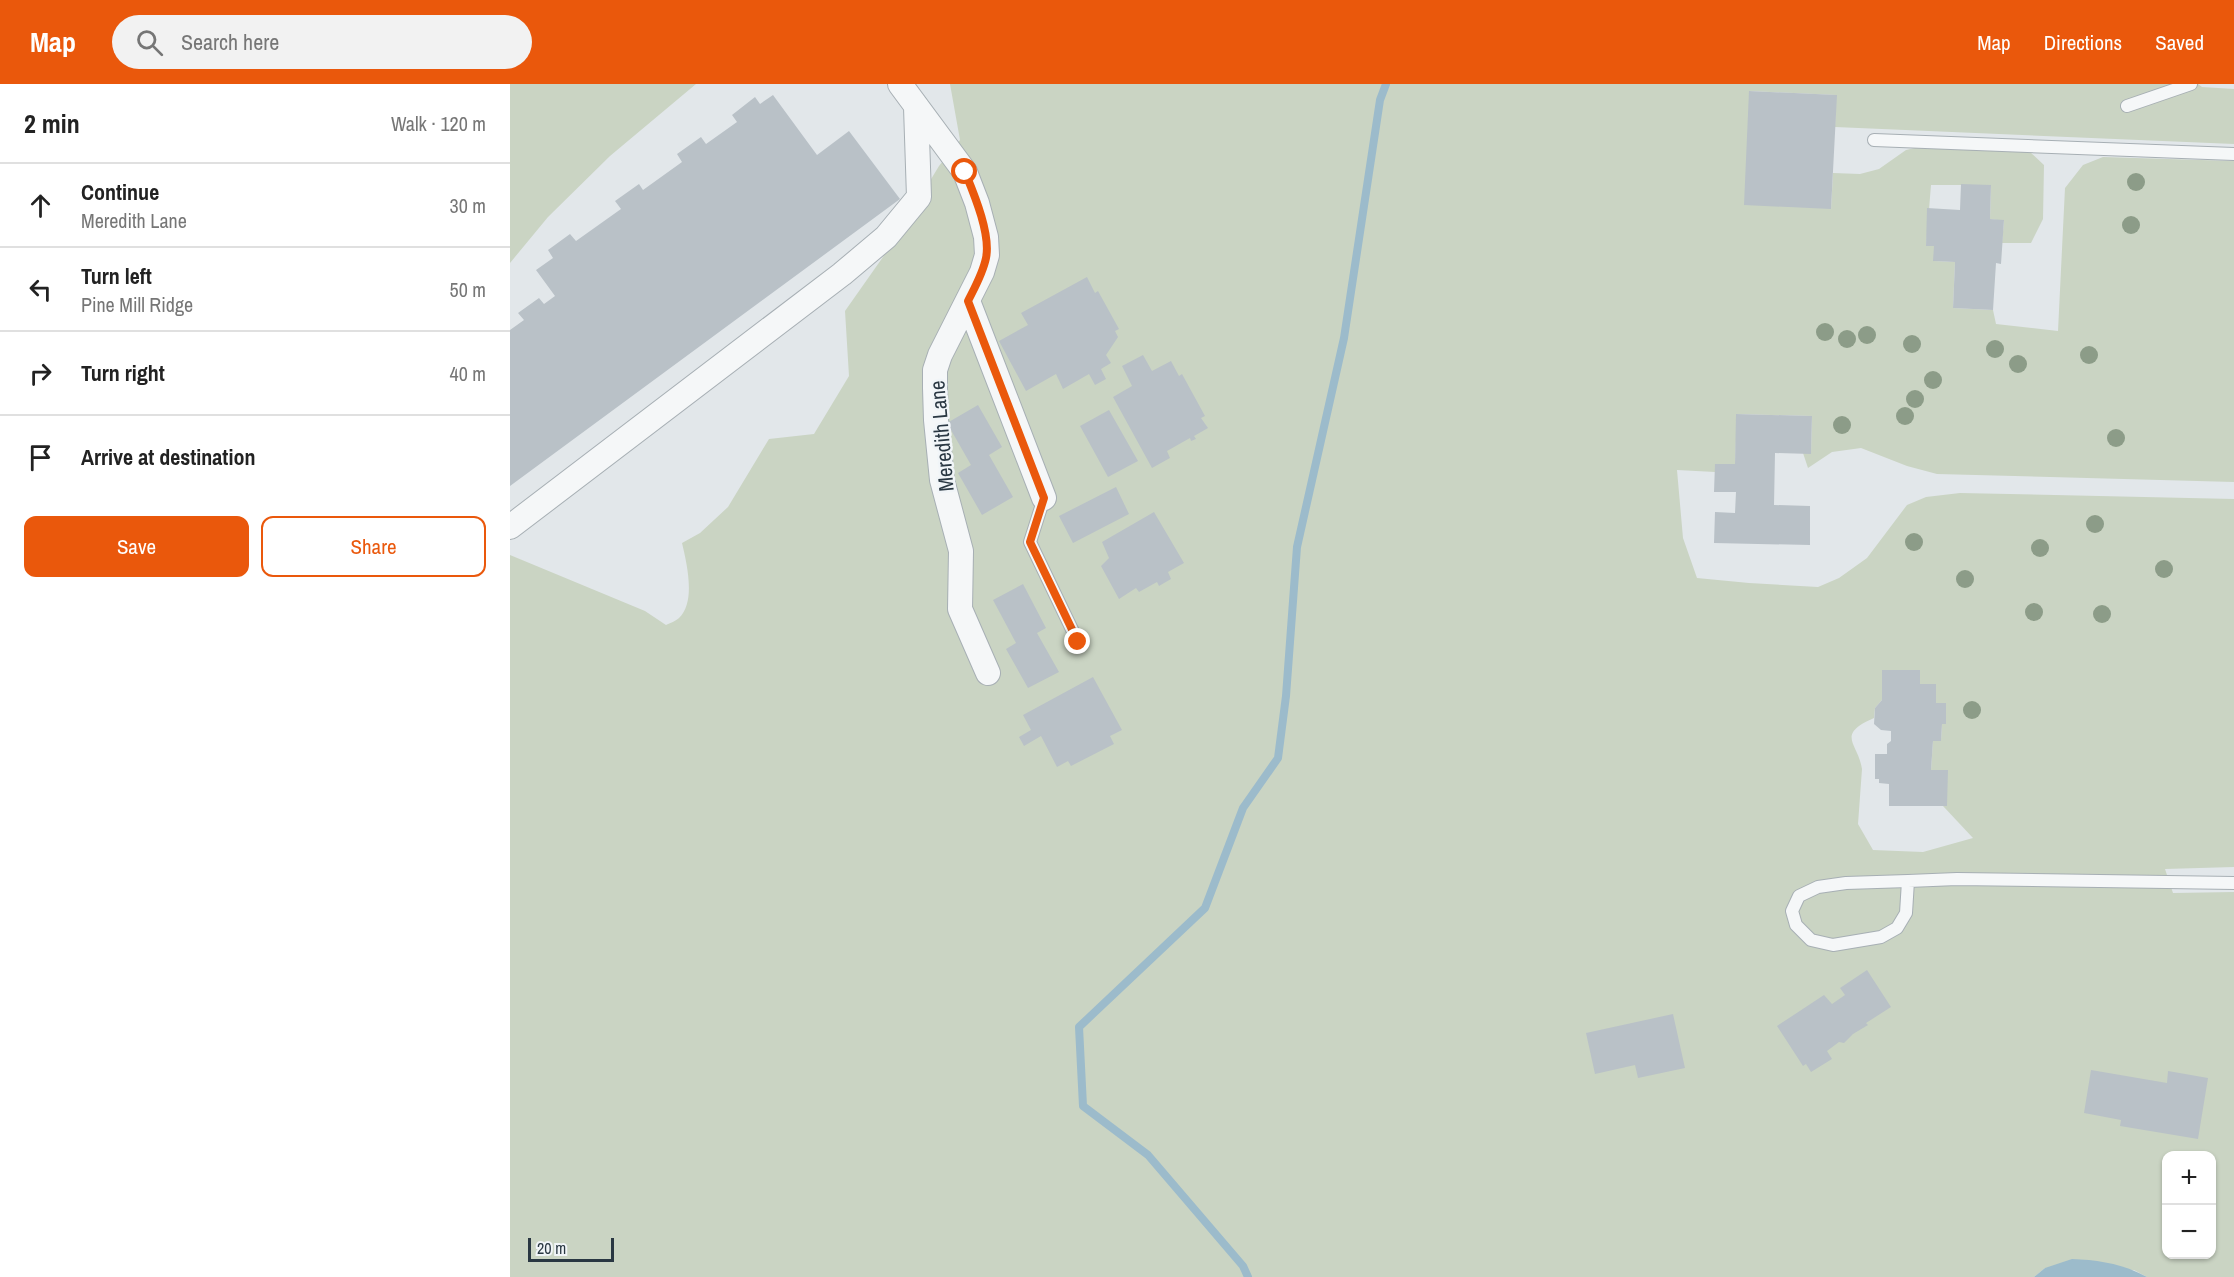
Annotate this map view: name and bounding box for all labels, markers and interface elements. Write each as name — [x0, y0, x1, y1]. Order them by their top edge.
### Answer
search box — [112, 15, 532, 69]
text: Map — [30, 23, 76, 61]
icon: search — [133, 26, 166, 59]
text: Search here — [181, 27, 279, 57]
text: Map — [1977, 28, 2011, 57]
text: Directions — [2044, 28, 2122, 57]
text: Saved — [2155, 28, 2204, 57]
text: 2 min — [24, 106, 80, 141]
text: Walk · 120 m — [391, 110, 486, 137]
route start — [951, 158, 977, 184]
text: Continue — [81, 177, 159, 207]
icon: ahead — [24, 189, 57, 222]
text: 30 m — [450, 192, 486, 219]
text: Meredith Lane — [81, 207, 187, 234]
text: Turn left — [81, 261, 152, 291]
icon: left — [24, 273, 57, 306]
text: 50 m — [450, 276, 486, 303]
text: Pine Mill Ridge — [81, 291, 193, 318]
icon: right — [24, 357, 57, 390]
text: Turn right — [81, 358, 165, 388]
text: 40 m — [450, 360, 486, 387]
street label: Meredith Lane — [922, 379, 961, 493]
icon: arrive — [24, 441, 57, 474]
text: Arrive at destination — [81, 442, 255, 472]
button: Save — [24, 516, 249, 577]
button: Share — [261, 516, 486, 577]
route end — [1064, 628, 1090, 654]
map controls — [2162, 1151, 2216, 1259]
button: + — [2162, 1151, 2216, 1205]
button: − — [2162, 1205, 2216, 1259]
scale bar — [528, 1235, 614, 1262]
text: 20 m — [537, 1237, 566, 1259]

